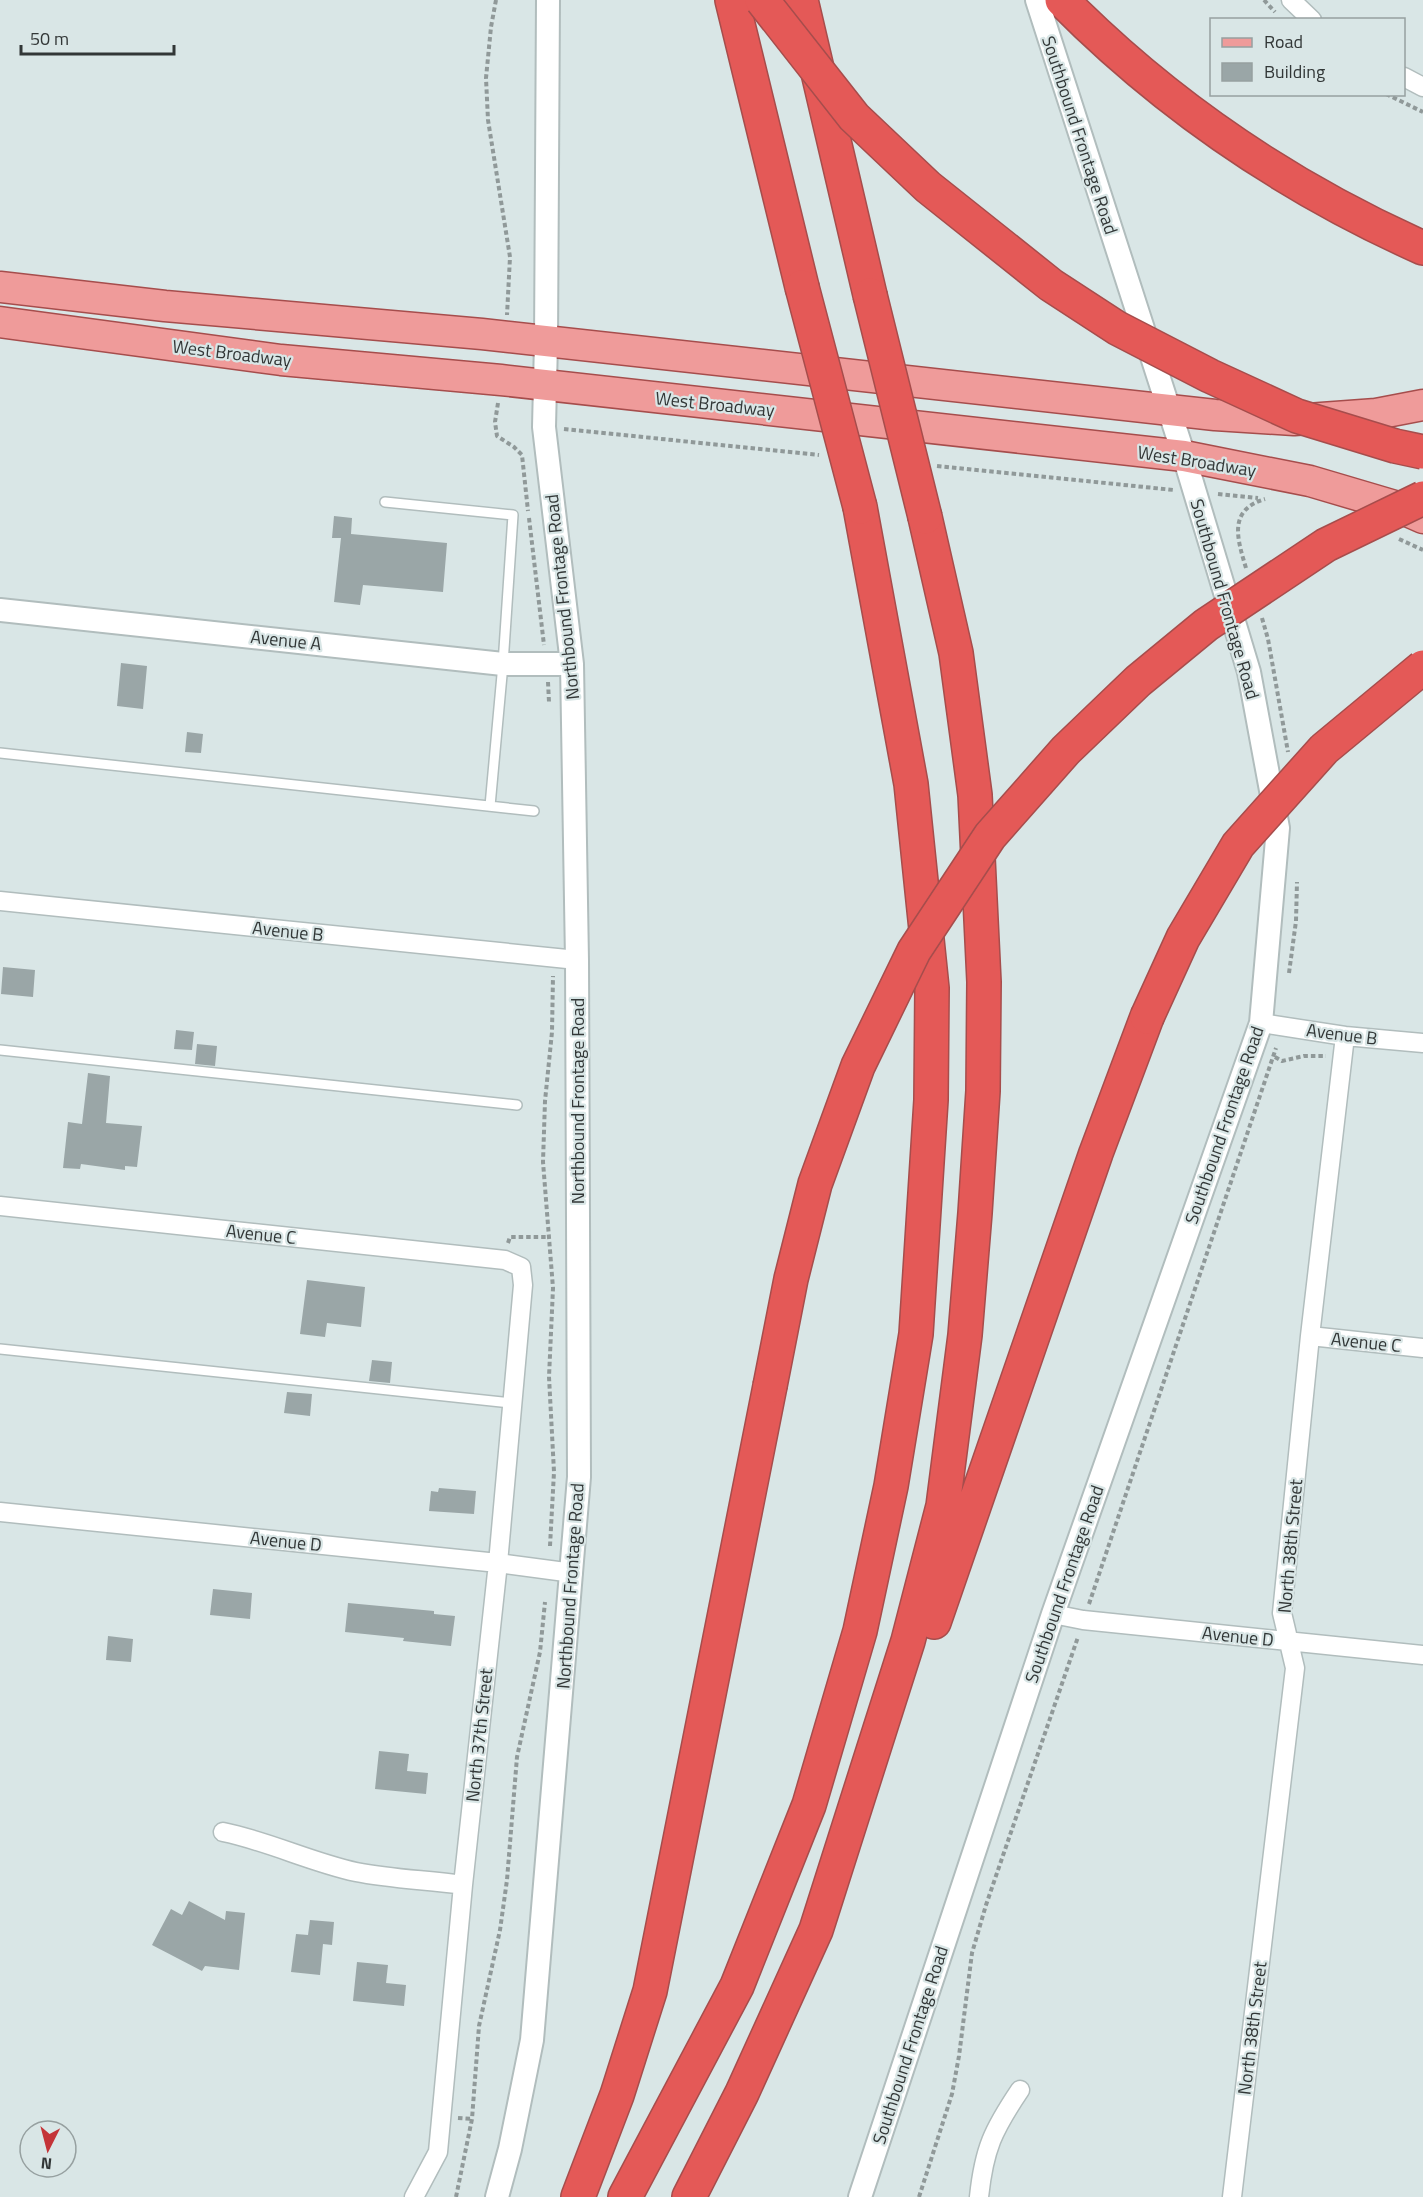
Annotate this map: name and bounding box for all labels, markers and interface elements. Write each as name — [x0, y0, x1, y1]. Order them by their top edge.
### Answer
scale bar — [21, 18, 174, 56]
legend — [1210, 18, 1405, 96]
text: 50 m — [30, 25, 69, 52]
text: Road — [1264, 28, 1303, 55]
street label: Southbound Frontage Road — [1035, 32, 1125, 238]
text: Building — [1264, 58, 1325, 85]
street label: West Broadway — [171, 332, 293, 374]
street label: West Broadway — [654, 384, 776, 424]
street label: West Broadway — [1136, 438, 1259, 484]
street label: Northbound Frontage Road — [538, 493, 586, 701]
street label: Southbound Frontage Road — [1183, 496, 1267, 702]
street label: Avenue A — [249, 623, 323, 657]
street label: Avenue B — [251, 914, 325, 948]
street label: Northbound Frontage Road — [564, 998, 591, 1204]
street label: Avenue B — [1305, 1016, 1379, 1052]
street label: Southbound Frontage Road — [1177, 1023, 1271, 1227]
street label: Avenue C — [225, 1217, 297, 1251]
street label: Avenue C — [1330, 1325, 1402, 1359]
street label: North 38th Street — [1271, 1477, 1309, 1614]
street label: Northbound Frontage Road — [549, 1482, 591, 1690]
street label: Southbound Frontage Road — [1017, 1482, 1111, 1686]
street label: Avenue D — [249, 1524, 323, 1558]
street label: Avenue D — [1201, 1619, 1275, 1653]
street label: North 37th Street — [459, 1666, 500, 1803]
street label: Southbound Frontage Road — [865, 1942, 955, 2148]
street label: North 38th Street — [1230, 1959, 1274, 2096]
north arrow — [18, 2119, 78, 2179]
text: N — [40, 2151, 53, 2176]

